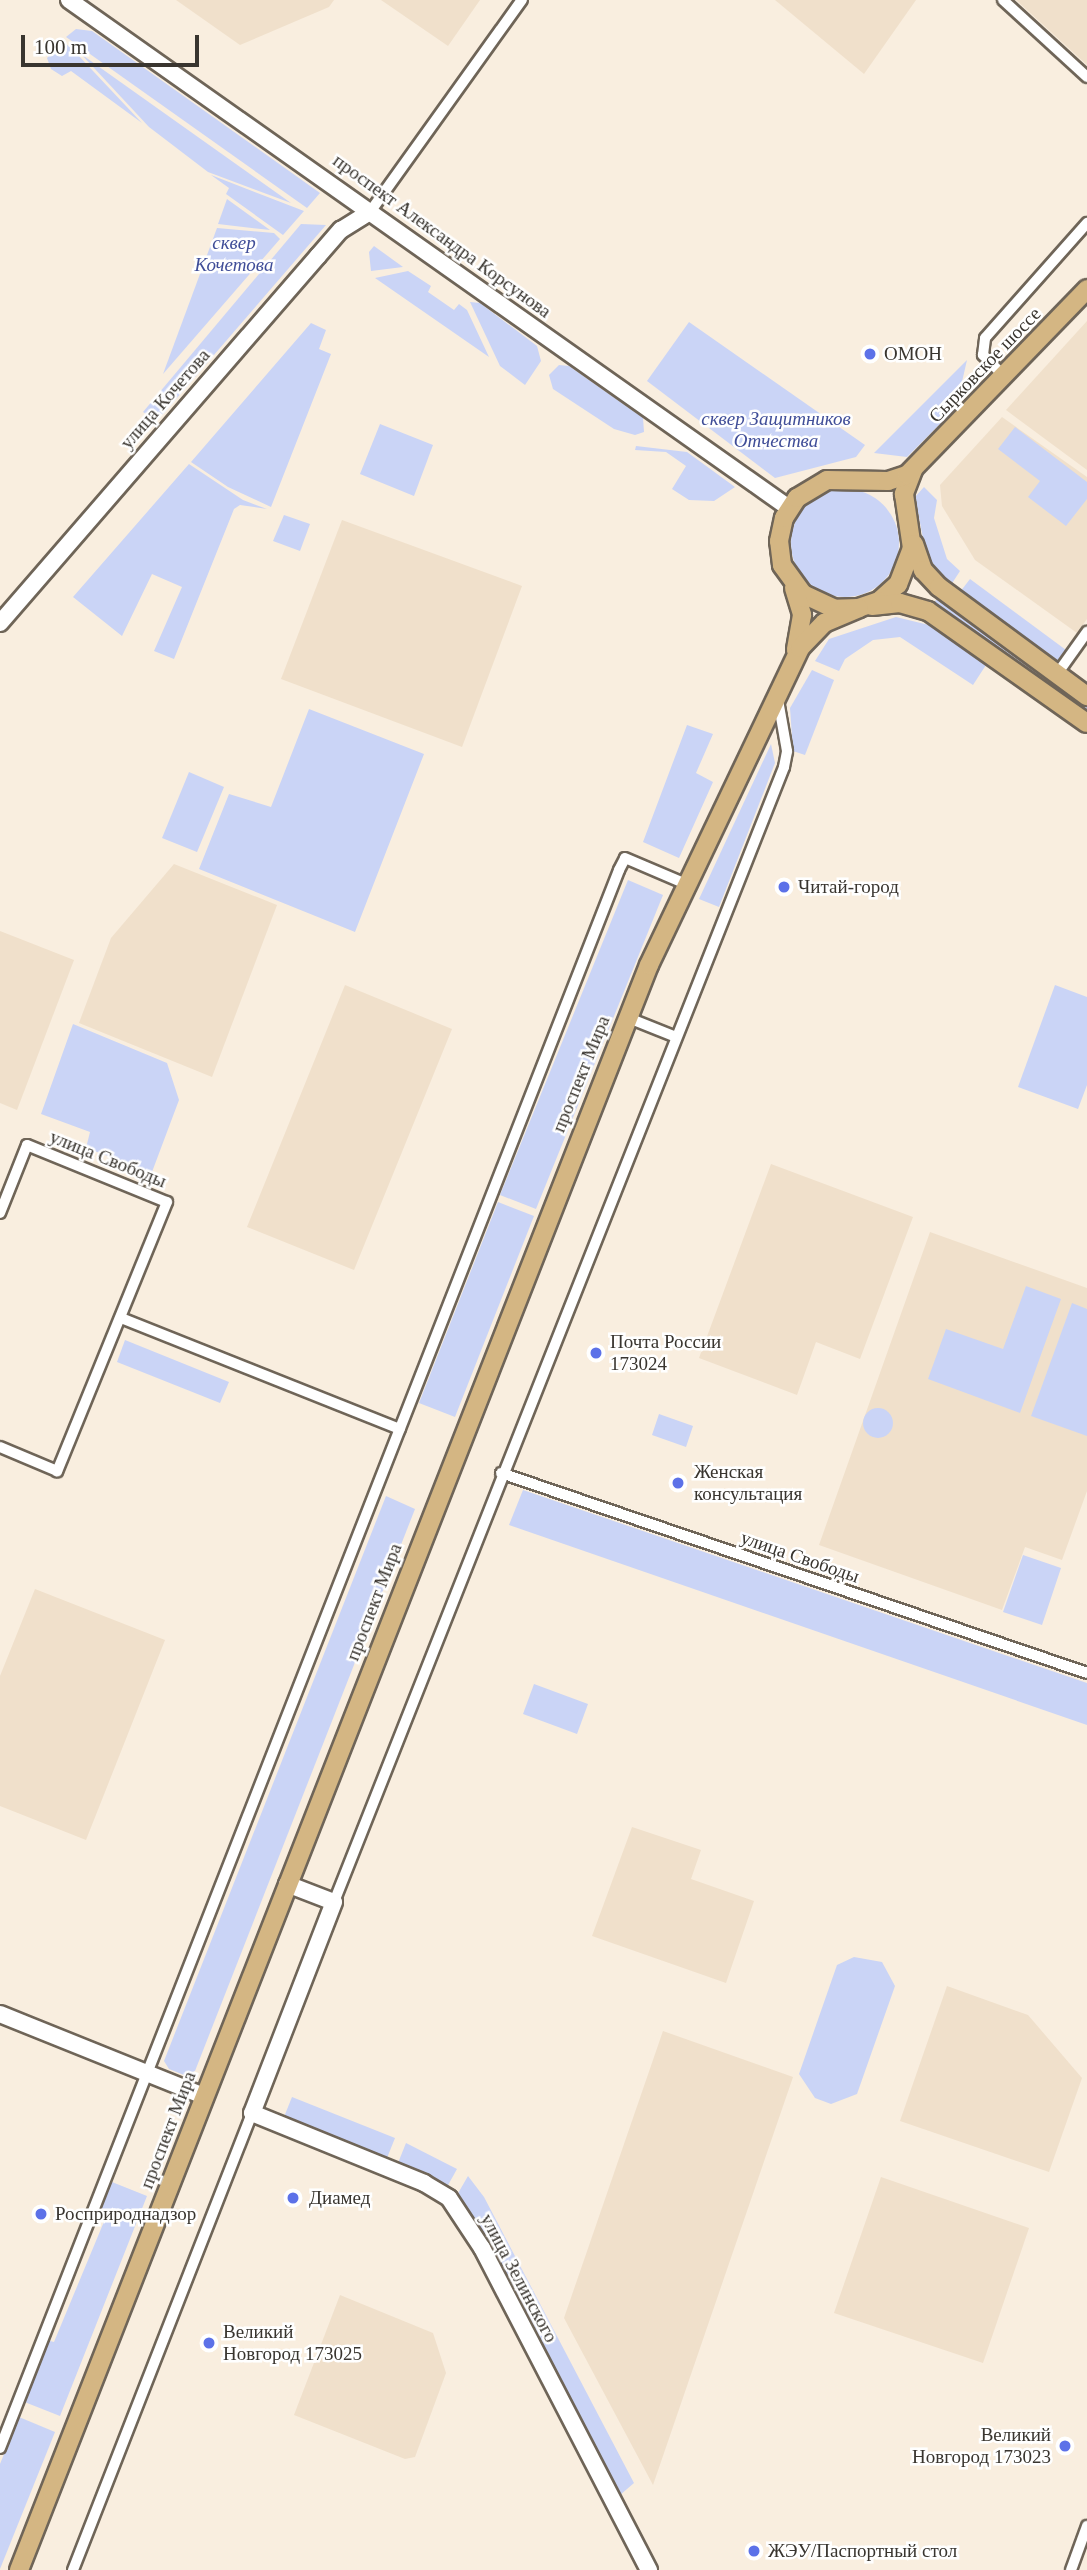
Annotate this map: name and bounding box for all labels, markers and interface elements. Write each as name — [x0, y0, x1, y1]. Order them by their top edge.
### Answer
scale bar — [24, 21, 203, 65]
text: 100 m — [34, 35, 87, 59]
street label: проспект Александра Корсунова — [329, 149, 555, 323]
park label: сквер Кочетова — [195, 232, 273, 276]
street label: Сырковское шоссе — [924, 303, 1046, 427]
place label: ОМОН — [884, 343, 942, 365]
street label: улица Кочетова — [115, 344, 215, 454]
marker: ОМОН — [862, 346, 878, 362]
park label: сквер Защитников Отчества — [701, 408, 851, 452]
place label: Читай-город — [798, 876, 899, 898]
marker: Читай-город — [776, 879, 792, 895]
street label: проспект Мира — [547, 1012, 615, 1136]
street label: улица Свободы — [46, 1125, 170, 1193]
place label: Почта России 173024 — [610, 1331, 721, 1375]
marker: Почта России 173024 — [588, 1345, 604, 1361]
place label: Женская консультация — [694, 1461, 802, 1505]
marker: Женская консультация — [668, 1473, 688, 1493]
street label: улица Свободы — [738, 1526, 862, 1588]
street label: проспект Мира — [341, 1540, 407, 1664]
street label: проспект Мира — [135, 2068, 201, 2192]
place label: Диамед — [309, 2187, 370, 2209]
marker: Диамед — [283, 2188, 303, 2208]
place label: Росприроднадзор — [55, 2203, 196, 2225]
marker: Росприроднадзор — [33, 2206, 49, 2222]
street label: улица Зелинского — [475, 2210, 563, 2346]
place label: Великий Новгород 173025 — [223, 2321, 362, 2365]
marker: Великий Новгород 173025 — [201, 2335, 217, 2351]
place label: Великий Новгород 173023 — [912, 2424, 1051, 2468]
marker: Великий Новгород 173023 — [1057, 2438, 1073, 2454]
place label: ЖЭУ/Паспортный стол — [768, 2540, 957, 2562]
marker: ЖЭУ/Паспортный стол — [746, 2543, 762, 2559]

